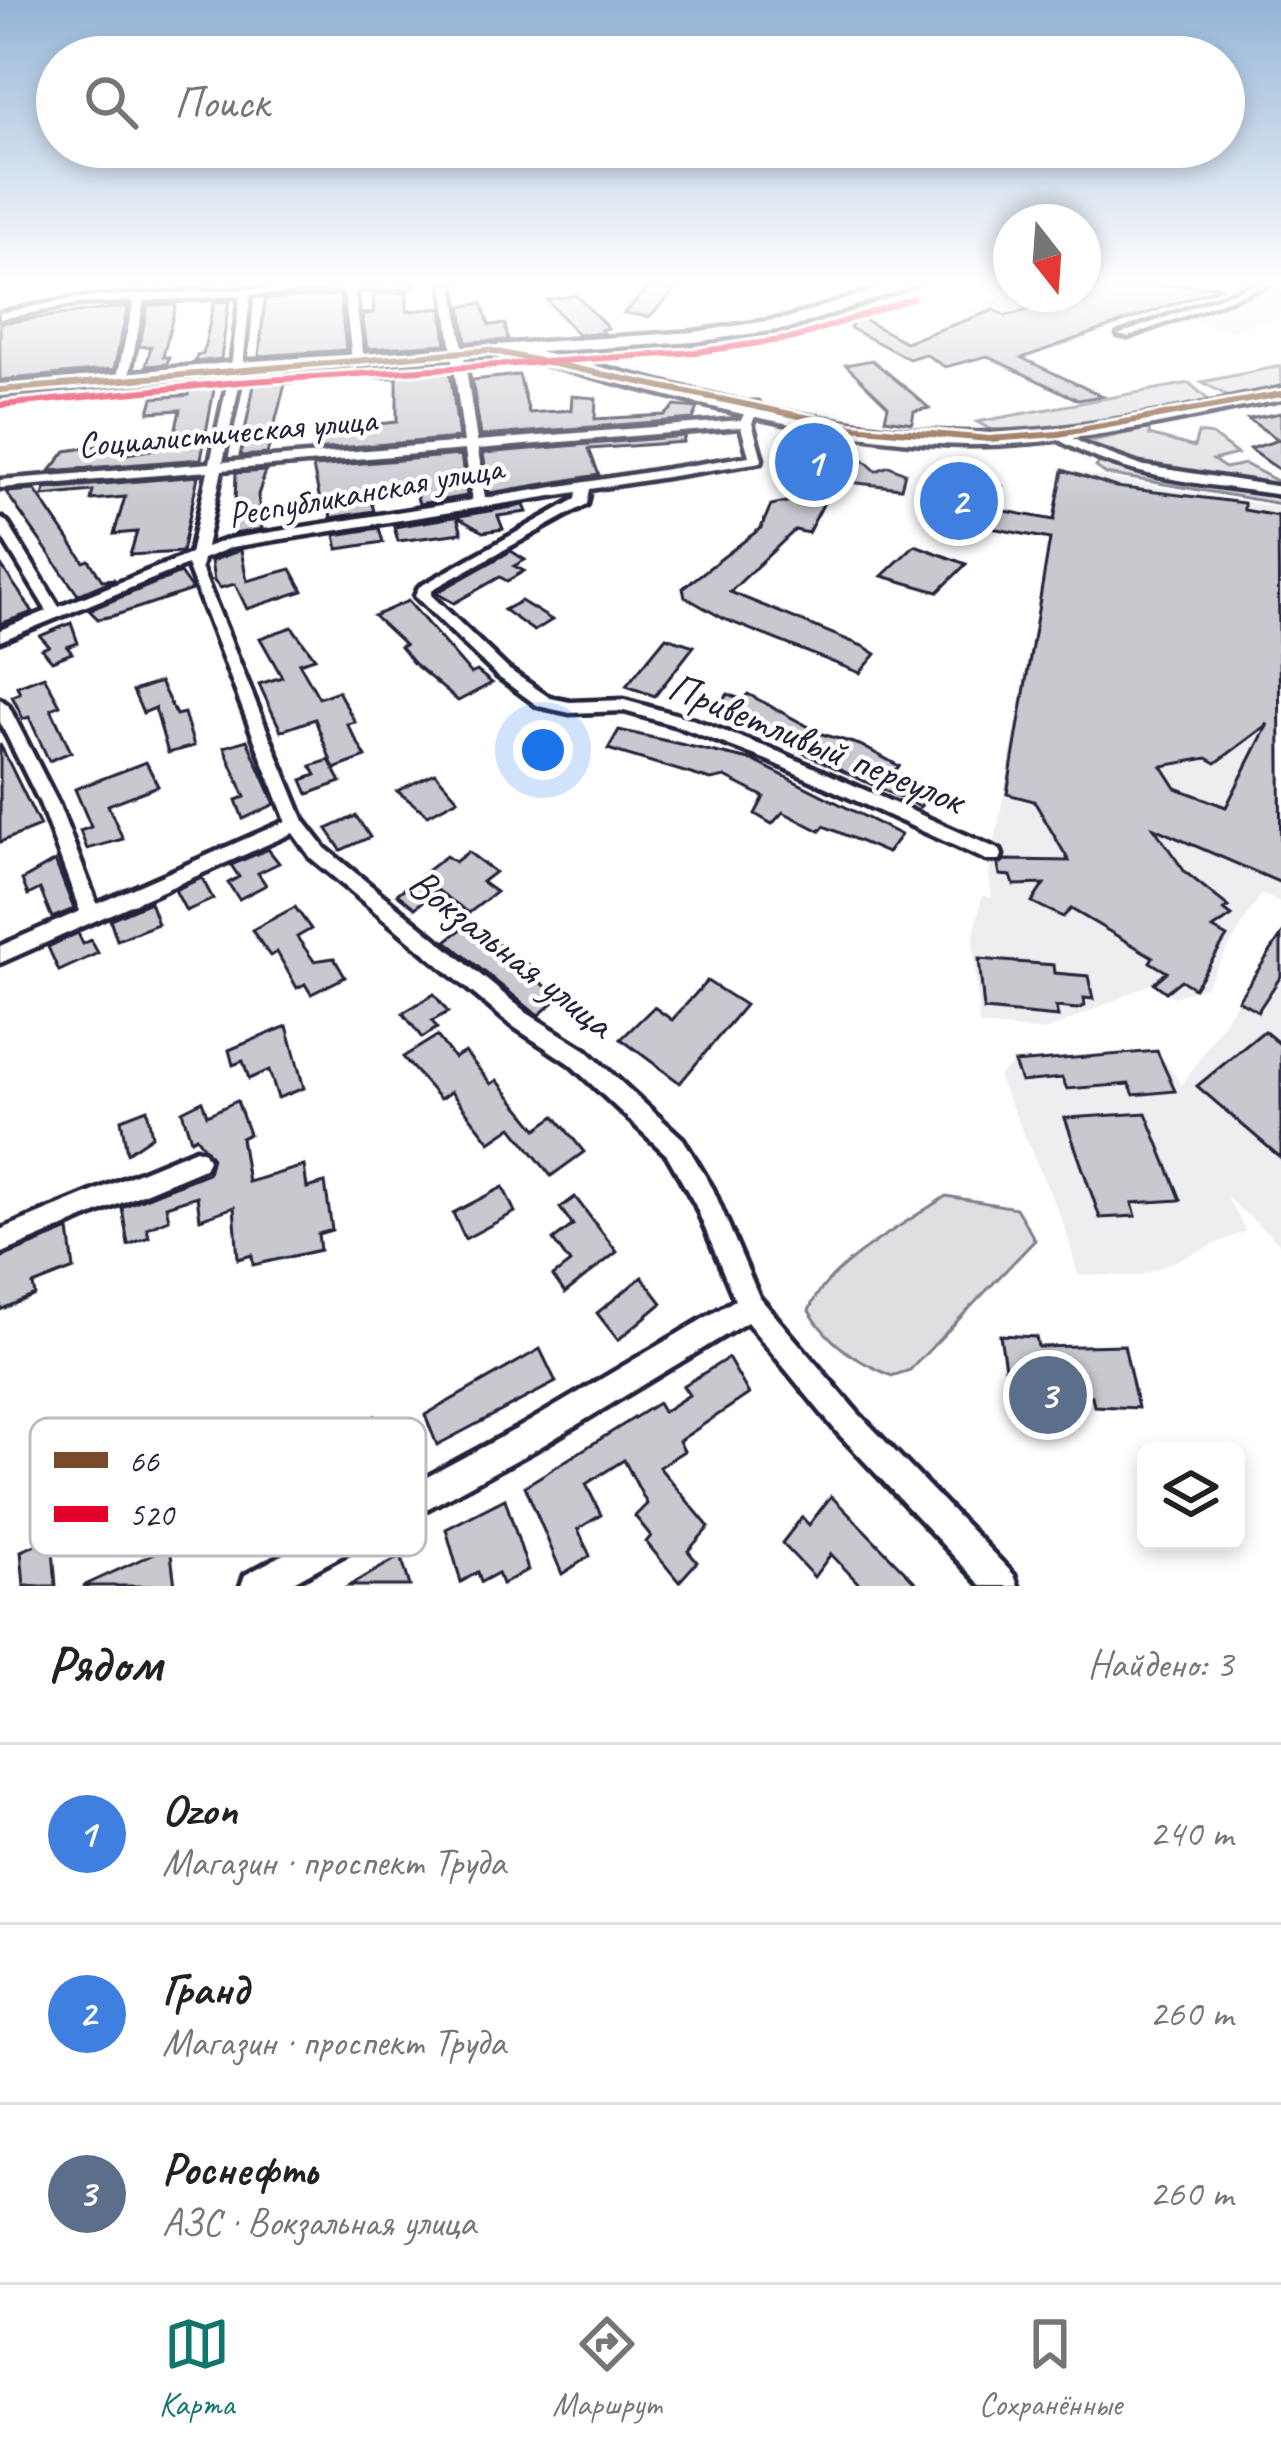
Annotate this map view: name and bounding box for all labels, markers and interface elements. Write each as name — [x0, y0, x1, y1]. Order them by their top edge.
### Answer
search box — [36, 36, 1245, 168]
icon: search — [78, 69, 144, 135]
text: Поиск — [174, 74, 269, 131]
north arrow — [993, 204, 1101, 312]
street label: Социалистическая улица — [76, 396, 381, 468]
pin: 1 — [775, 417, 853, 507]
street label: Республиканская улица — [224, 444, 509, 538]
pin: 2 — [920, 456, 998, 546]
street label: Приветливый переулок — [661, 660, 975, 828]
your location — [513, 720, 573, 780]
street label: Вокзальная улица — [398, 856, 627, 1051]
pin: 3 — [1009, 1350, 1087, 1440]
legend — [30, 1418, 426, 1556]
text: 66 — [129, 1440, 160, 1482]
map controls — [1137, 1442, 1245, 1550]
button: layers — [1137, 1442, 1245, 1550]
text: 520 — [129, 1494, 176, 1536]
text: Рядом — [48, 1632, 162, 1696]
text: Найдено: 3 — [1088, 1640, 1233, 1689]
text: Ozon — [162, 1781, 237, 1838]
text: 1 — [78, 1809, 96, 1858]
text: 240 m — [1149, 1809, 1233, 1858]
text: Магазин · проспект Труда — [162, 1838, 506, 1887]
text: Гранд — [162, 1961, 249, 2018]
text: 2 — [78, 1989, 96, 2038]
text: 260 m — [1149, 1989, 1233, 2038]
text: Магазин · проспект Труда — [162, 2018, 506, 2067]
text: Роснефть — [162, 2141, 317, 2198]
text: 3 — [78, 2169, 96, 2218]
text: 260 m — [1149, 2169, 1233, 2218]
text: АЗС · Вокзальная улица — [162, 2198, 476, 2247]
tab: Карта — [159, 2311, 234, 2425]
tab: Маршрут — [552, 2311, 661, 2425]
tab: Сохранённые — [979, 2311, 1122, 2425]

